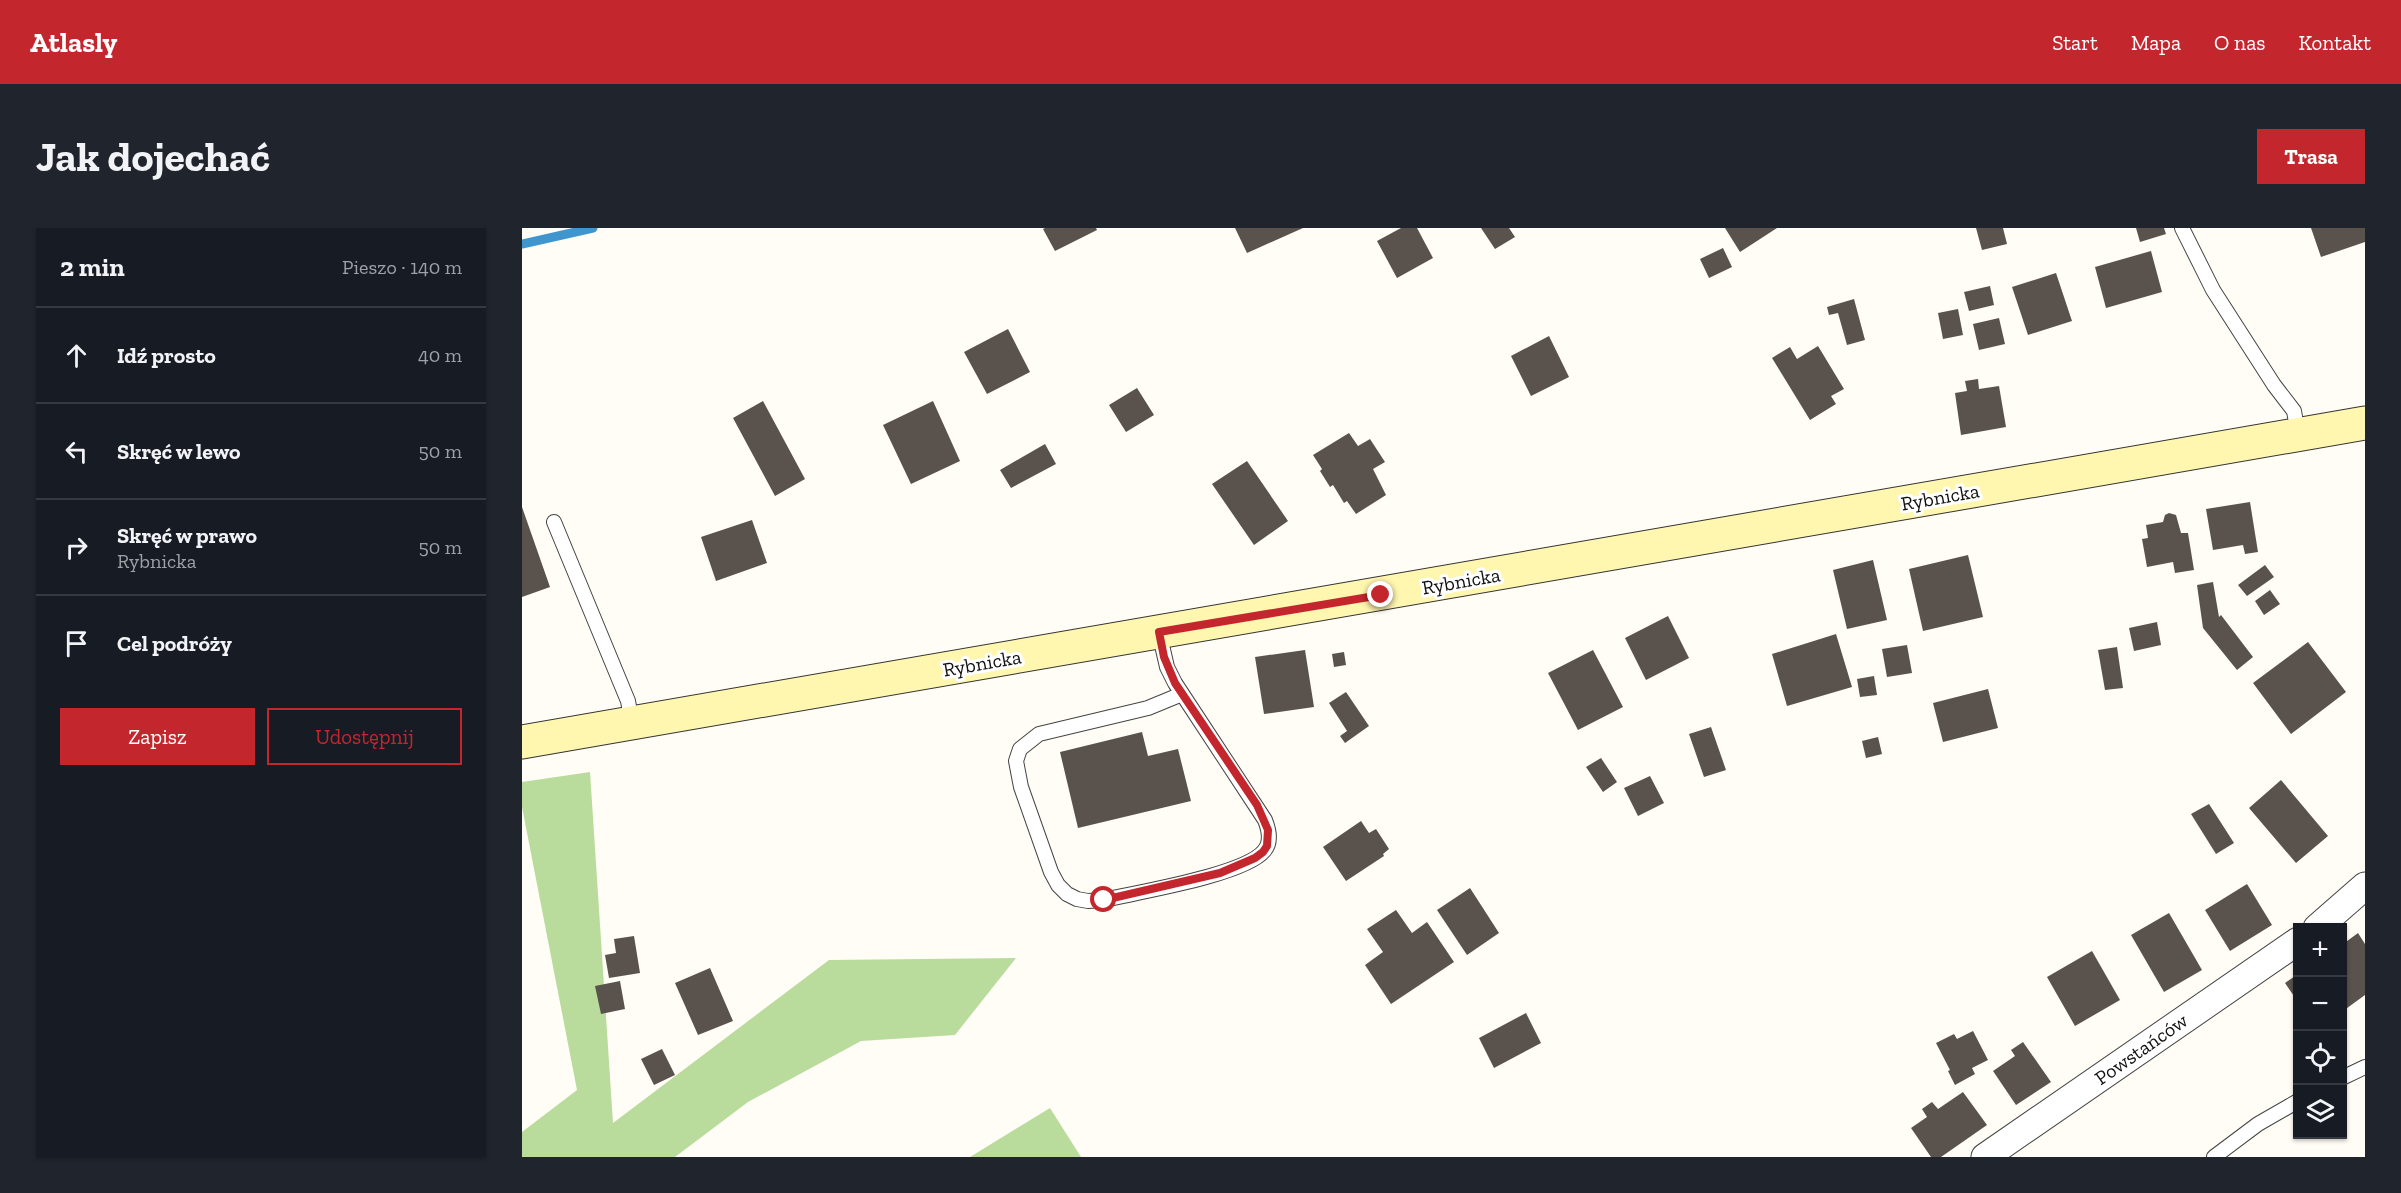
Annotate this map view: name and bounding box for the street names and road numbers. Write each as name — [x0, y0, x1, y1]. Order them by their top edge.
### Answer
street label: Rybnicka — [1899, 478, 1981, 516]
street label: Rybnicka — [1420, 562, 1502, 600]
street label: Rybnicka — [941, 644, 1023, 682]
street label: Powstańców — [2090, 1008, 2193, 1090]

